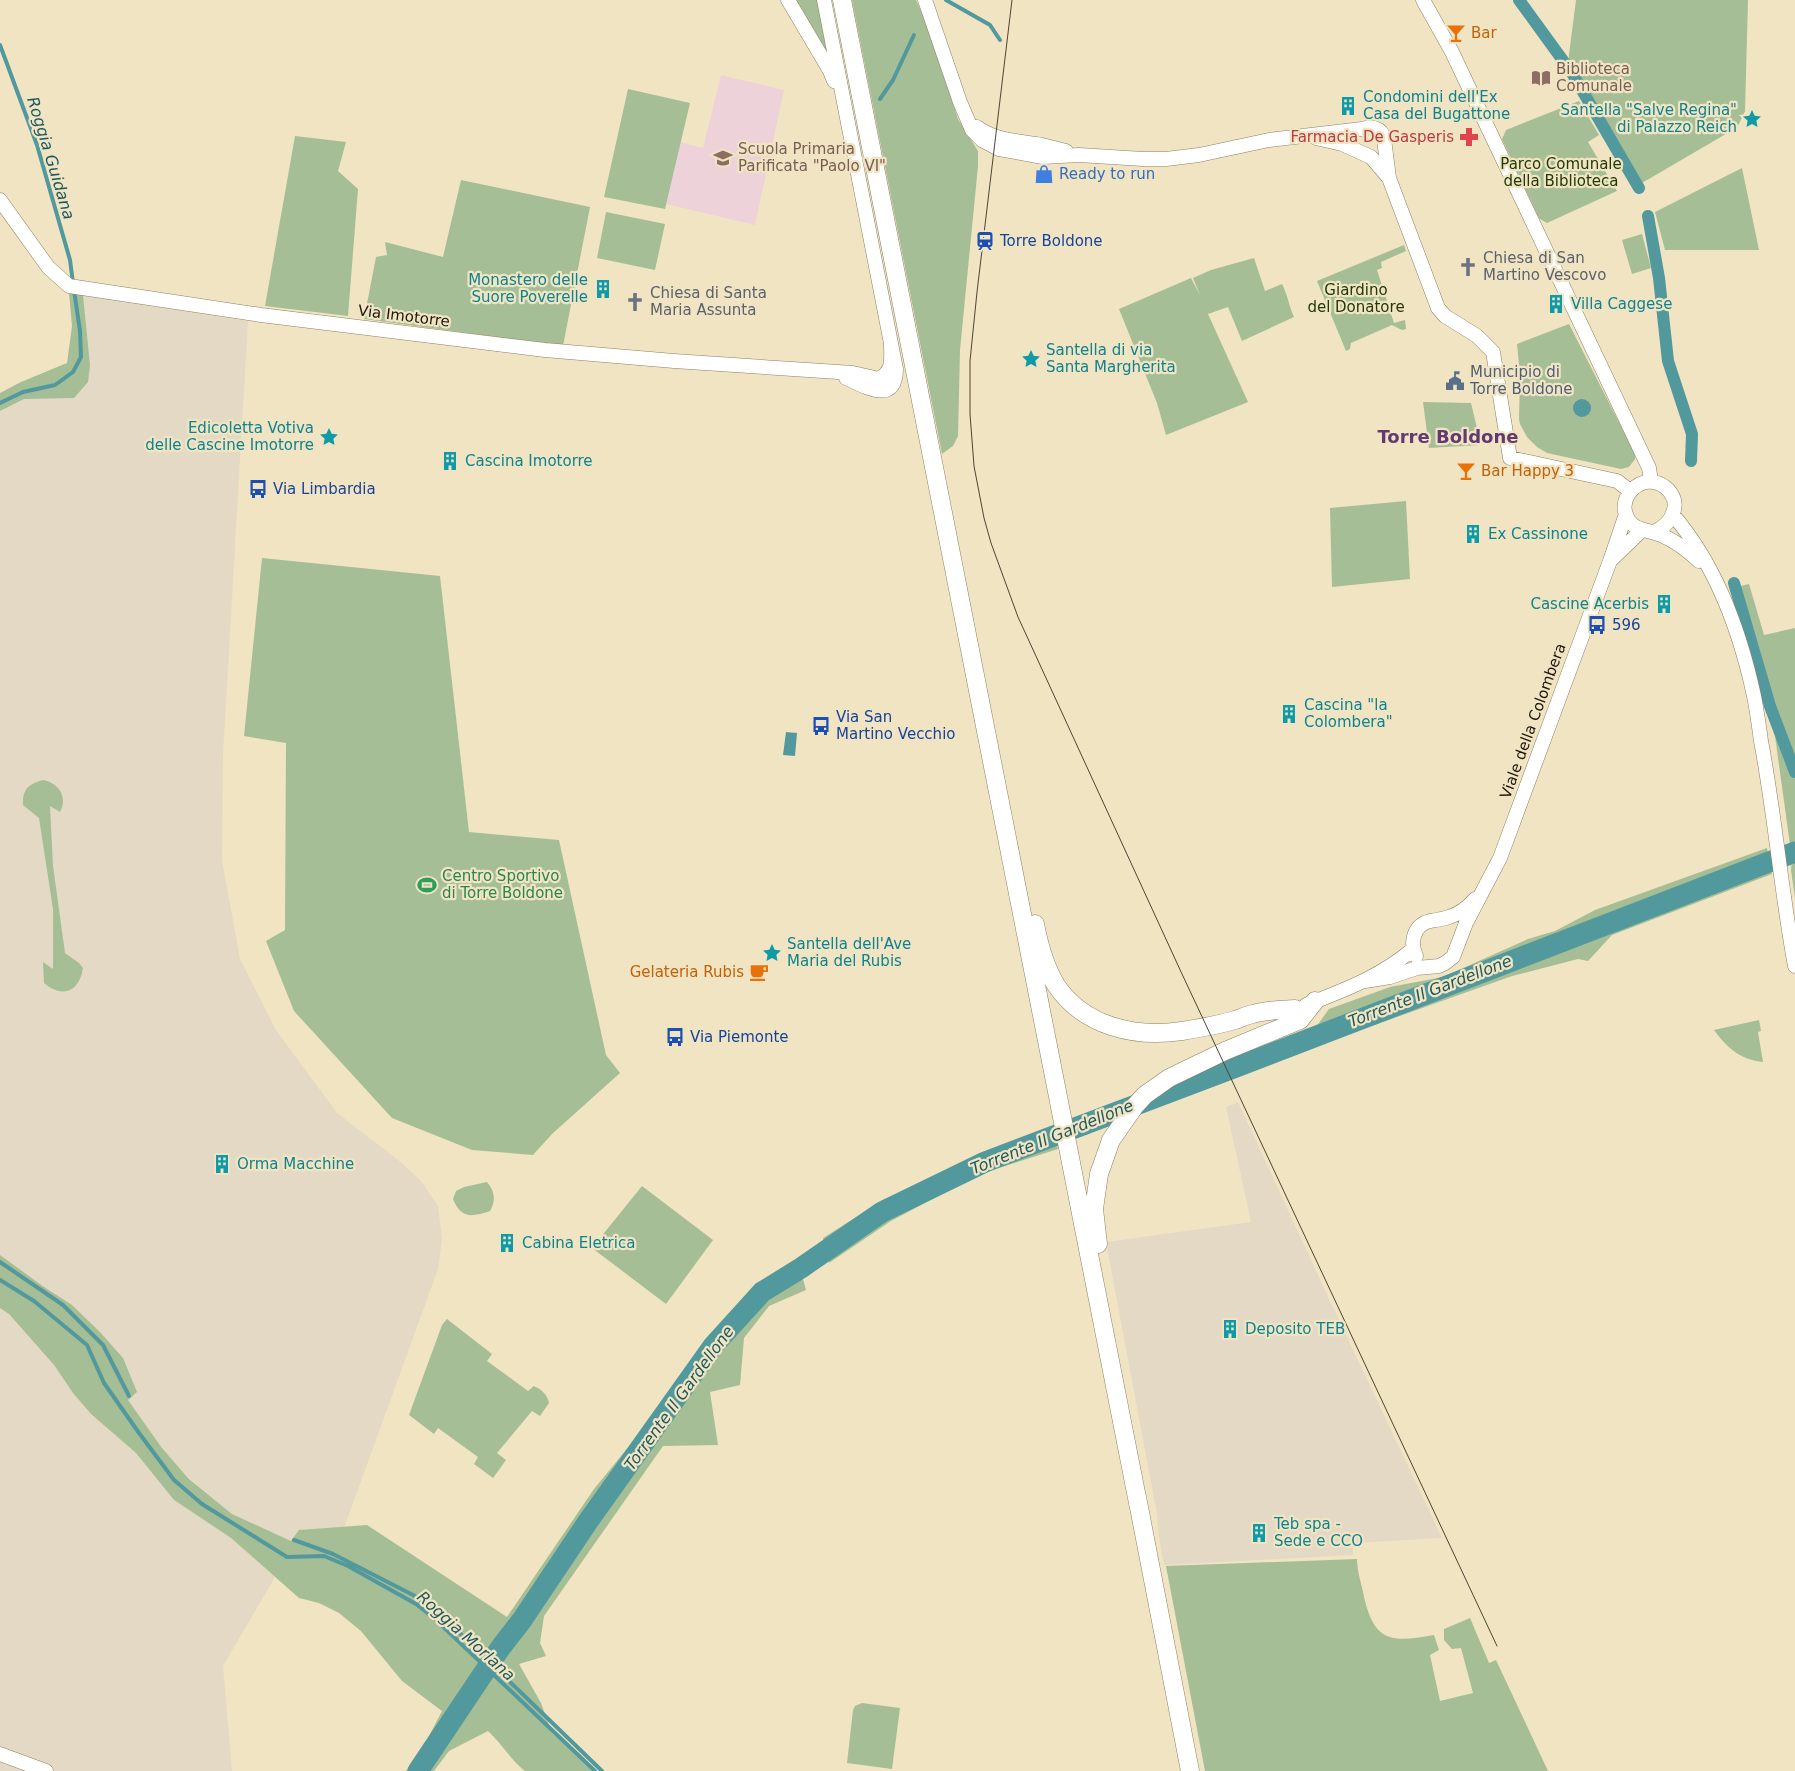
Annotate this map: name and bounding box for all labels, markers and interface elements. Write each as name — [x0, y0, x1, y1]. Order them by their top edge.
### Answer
bar icon: Bar — [1445, 22, 1467, 44]
place label: Bar — [1471, 24, 1497, 42]
place label: Biblioteca Comunale — [1556, 60, 1632, 95]
library icon: Biblioteca Comunale — [1530, 67, 1552, 89]
place label: Condomini dell'Ex Casa del Bugattone — [1363, 88, 1510, 123]
water label: Roggia Guidana — [23, 94, 79, 222]
building icon: Condomini dell'Ex Casa del Bugattone — [1337, 95, 1359, 117]
place label: Santella "Salve Regina" di Palazzo Reich — [1560, 101, 1737, 136]
place icon: Santella "Salve Regina" di Palazzo Reich — [1741, 108, 1763, 130]
pharmacy icon: Farmacia De Gasperis — [1458, 126, 1480, 148]
place label: Farmacia De Gasperis — [1290, 128, 1454, 146]
place label: Scuola Primaria Parificata "Paolo VI" — [738, 140, 886, 175]
school or university icon: Scuola Primaria Parificata "Paolo VI" — [712, 147, 734, 169]
park label: Parco Comunale della Biblioteca — [1500, 155, 1622, 190]
shop icon: Ready to run — [1033, 163, 1055, 185]
place label: Ready to run — [1059, 165, 1155, 183]
station icon: Torre Boldone — [974, 230, 996, 252]
place label: Torre Boldone — [999, 232, 1103, 250]
place label: Chiesa di San Martino Vescovo — [1483, 249, 1606, 284]
church icon: Chiesa di San Martino Vescovo — [1457, 256, 1479, 278]
place label: Monastero delle Suore Poverelle — [468, 271, 588, 306]
building icon: Monastero delle Suore Poverelle — [592, 278, 614, 300]
park label: Giardino del Donatore — [1307, 281, 1405, 316]
place label: Chiesa di Santa Maria Assunta — [650, 284, 767, 319]
church icon: Chiesa di Santa Maria Assunta — [624, 291, 646, 313]
building icon: Villa Caggese — [1545, 293, 1567, 315]
place label: Villa Caggese — [1571, 295, 1672, 313]
street label: Via Imotorre — [357, 301, 451, 331]
place label: Santella di via Santa Margherita — [1046, 341, 1176, 376]
place icon: Santella di via Santa Margherita — [1020, 348, 1042, 370]
place label: Municipio di Torre Boldone — [1469, 363, 1573, 398]
public building icon: Municipio di Torre Boldone — [1444, 370, 1466, 392]
place label: Edicoletta Votiva delle Cascine Imotorre — [145, 419, 314, 454]
place icon: Edicoletta Votiva delle Cascine Imotorre — [318, 426, 340, 448]
district label: Torre Boldone — [1377, 426, 1519, 447]
building icon: Cascina Imotorre — [439, 450, 461, 472]
place label: Cascina Imotorre — [465, 452, 593, 470]
bar icon: Bar Happy 3 — [1455, 460, 1477, 482]
place label: Bar Happy 3 — [1481, 462, 1574, 480]
bus stop icon: Via Limbardia — [247, 478, 269, 500]
place label: Via Limbardia — [273, 480, 376, 498]
building icon: Ex Cassinone — [1462, 523, 1484, 545]
place label: Ex Cassinone — [1488, 525, 1588, 543]
building icon: Cascine Acerbis — [1653, 593, 1675, 615]
place label: Cascine Acerbis — [1530, 595, 1649, 613]
bus stop icon: 596 — [1586, 614, 1608, 636]
place label: 596 — [1612, 616, 1641, 634]
street label: Viale della Colombera — [1496, 641, 1570, 801]
place label: Cascina "la Colombera" — [1304, 696, 1393, 731]
building icon: Cascina "la Colombera" — [1278, 703, 1300, 725]
place label: Via San Martino Vecchio — [836, 708, 955, 743]
bus stop icon: Via San Martino Vecchio — [810, 715, 832, 737]
place label: Centro Sportivo di Torre Boldone — [442, 867, 563, 902]
sports icon: Centro Sportivo di Torre Boldone — [416, 874, 438, 896]
place label: Santella dell'Ave Maria del Rubis — [787, 935, 911, 970]
place icon: Santella dell'Ave Maria del Rubis — [761, 942, 783, 964]
water label: Torrente Il Gardellone — [1346, 951, 1515, 1031]
cafe icon: Gelateria Rubis — [748, 961, 770, 983]
place label: Gelateria Rubis — [630, 963, 744, 981]
bus stop icon: Via Piemonte — [664, 1026, 686, 1048]
place label: Via Piemonte — [690, 1028, 789, 1046]
water label: Torrente Il Gardellone — [968, 1096, 1136, 1178]
building icon: Orma Macchine — [211, 1153, 233, 1175]
place label: Orma Macchine — [237, 1155, 354, 1173]
building icon: Cabina Eletrica — [496, 1232, 518, 1254]
place label: Cabina Eletrica — [522, 1234, 635, 1252]
building icon: Deposito TEB — [1219, 1318, 1241, 1340]
place label: Deposito TEB — [1245, 1320, 1345, 1338]
water label: Torrente Il Gardellone — [620, 1322, 738, 1474]
place label: Teb spa - Sede e CCO — [1273, 1515, 1363, 1550]
building icon: Teb spa - Sede e CCO — [1248, 1522, 1270, 1544]
water label: Roggia Morlana — [413, 1587, 519, 1685]

